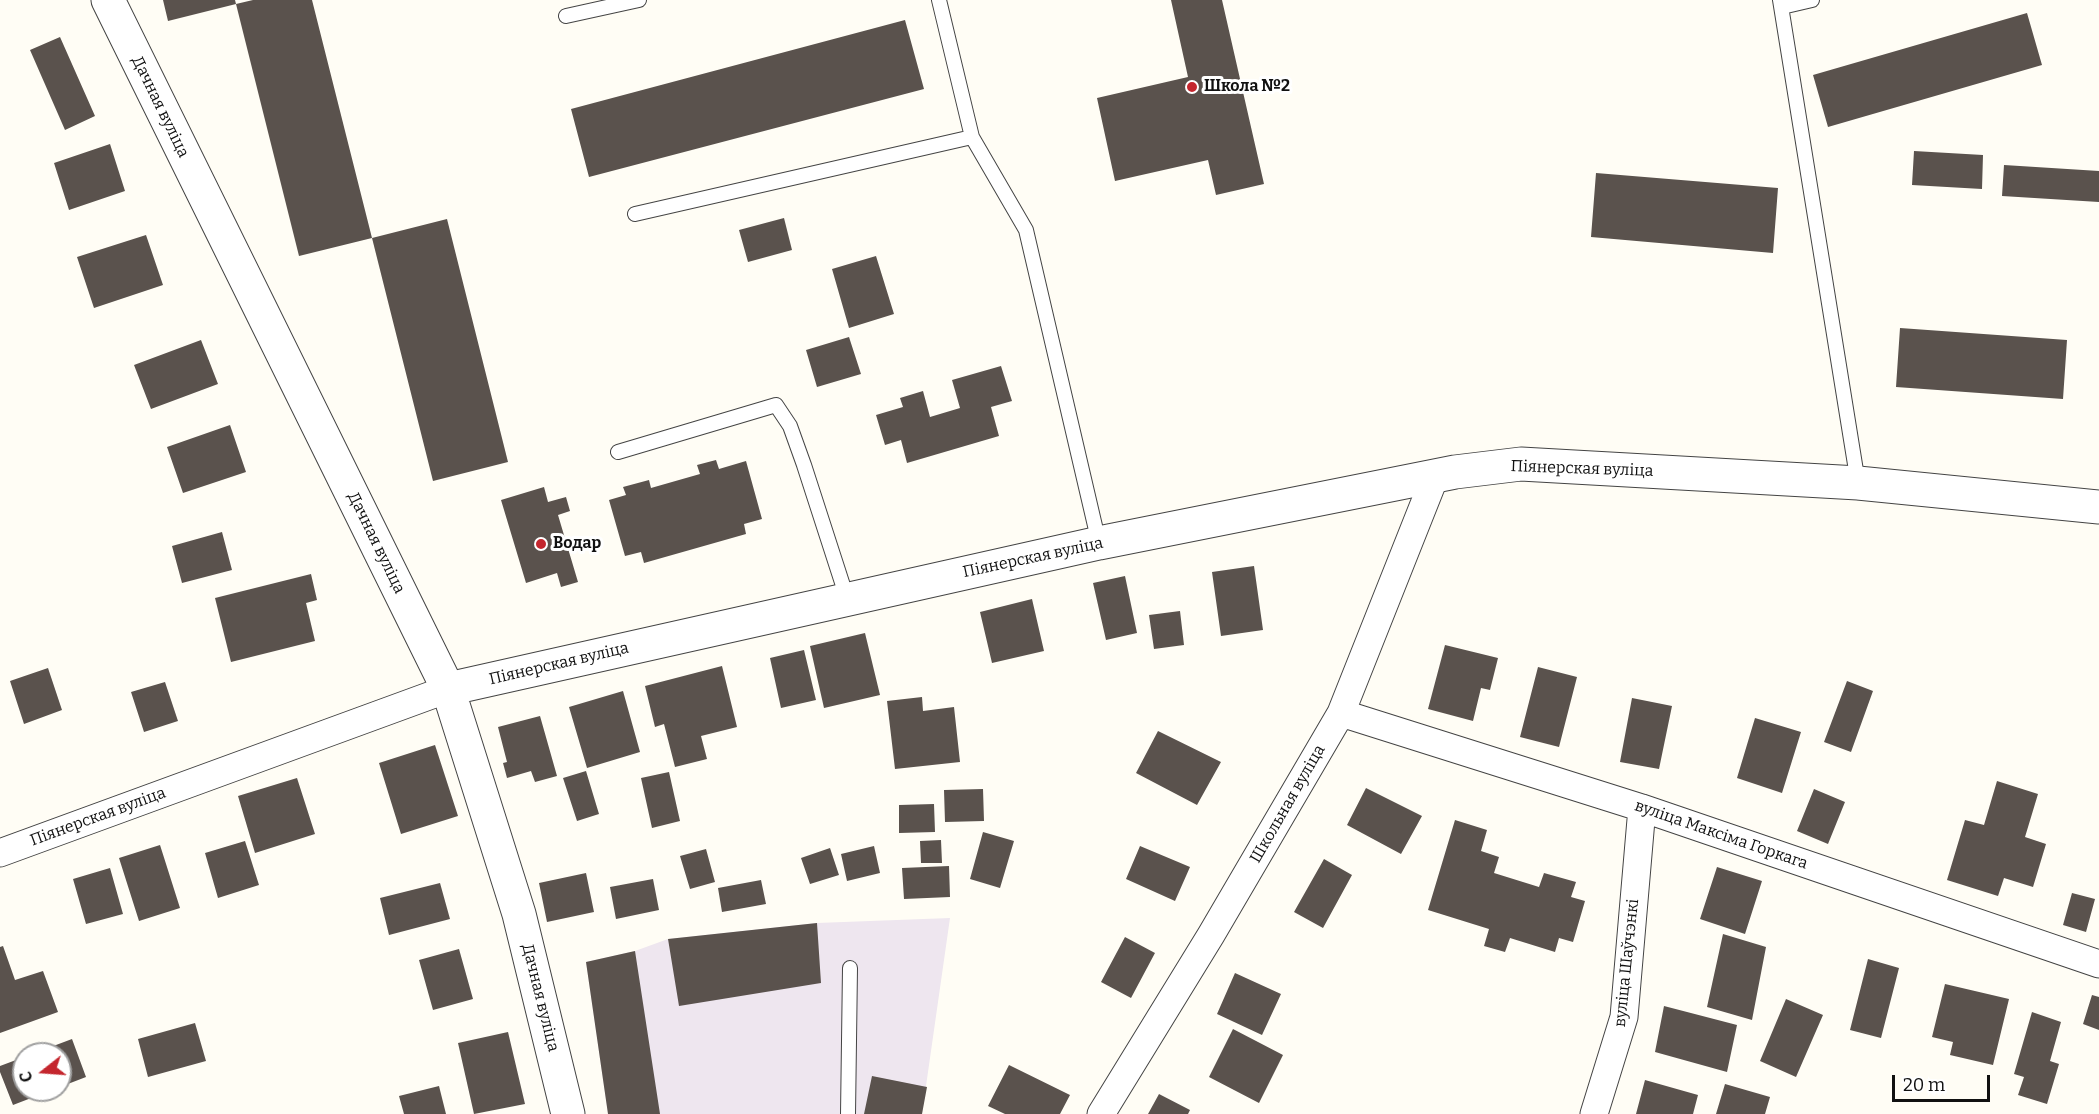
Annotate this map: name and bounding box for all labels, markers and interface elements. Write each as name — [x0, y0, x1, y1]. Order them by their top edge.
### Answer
street label: Дачная вуліца — [127, 53, 193, 161]
place label: Школа №2 — [1204, 77, 1290, 97]
marker: Школа №2 — [1185, 80, 1199, 94]
street label: Піянерская вуліца — [1510, 457, 1654, 481]
street label: Дачная вуліца — [343, 489, 409, 597]
place label: Водар — [553, 534, 601, 554]
street label: Піянерская вуліца — [961, 534, 1105, 582]
marker: Водар — [534, 537, 548, 551]
street label: Піянерская вуліца — [487, 639, 631, 689]
street label: Школьная вуліца — [1246, 742, 1330, 866]
street label: Піянерская вуліца — [28, 784, 168, 850]
street label: вуліца Максіма Горкага — [1632, 796, 1810, 874]
street label: вуліца Шаўчэнкі — [1611, 898, 1643, 1028]
street label: Дачная вуліца — [517, 942, 563, 1054]
north arrow — [12, 1042, 72, 1102]
scale bar — [1895, 1063, 1992, 1101]
text: С — [16, 1069, 37, 1084]
text: 20 m — [1903, 1074, 1945, 1096]

